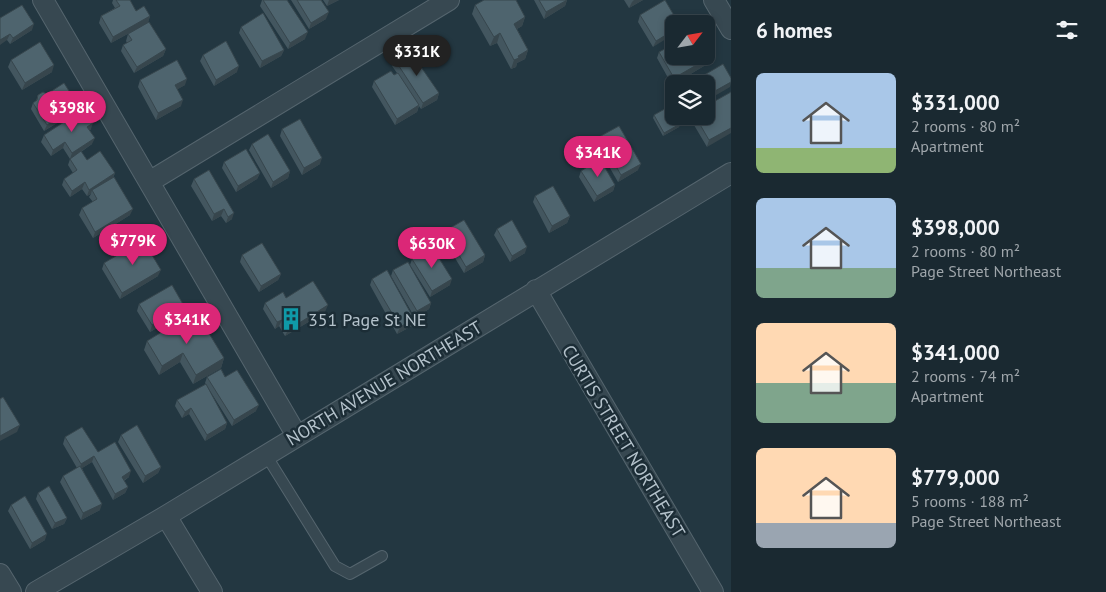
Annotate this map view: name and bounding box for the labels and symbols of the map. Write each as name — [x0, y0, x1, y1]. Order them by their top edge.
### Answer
north arrow — [665, 15, 715, 65]
pin: $331K — [382, 34, 452, 77]
pin: $398K — [37, 90, 107, 133]
pin: $341K — [563, 136, 633, 178]
pin: $779K — [98, 224, 168, 266]
pin: $630K — [397, 226, 467, 269]
pin: $341K — [152, 302, 222, 345]
building icon: 351 Page St NE — [278, 306, 304, 332]
place label: 351 Page St NE — [308, 308, 426, 331]
street label: NORTH AVENUE NORTHEAST — [282, 315, 486, 451]
street label: CURTIS STREET NORTHEAST — [557, 340, 691, 542]

